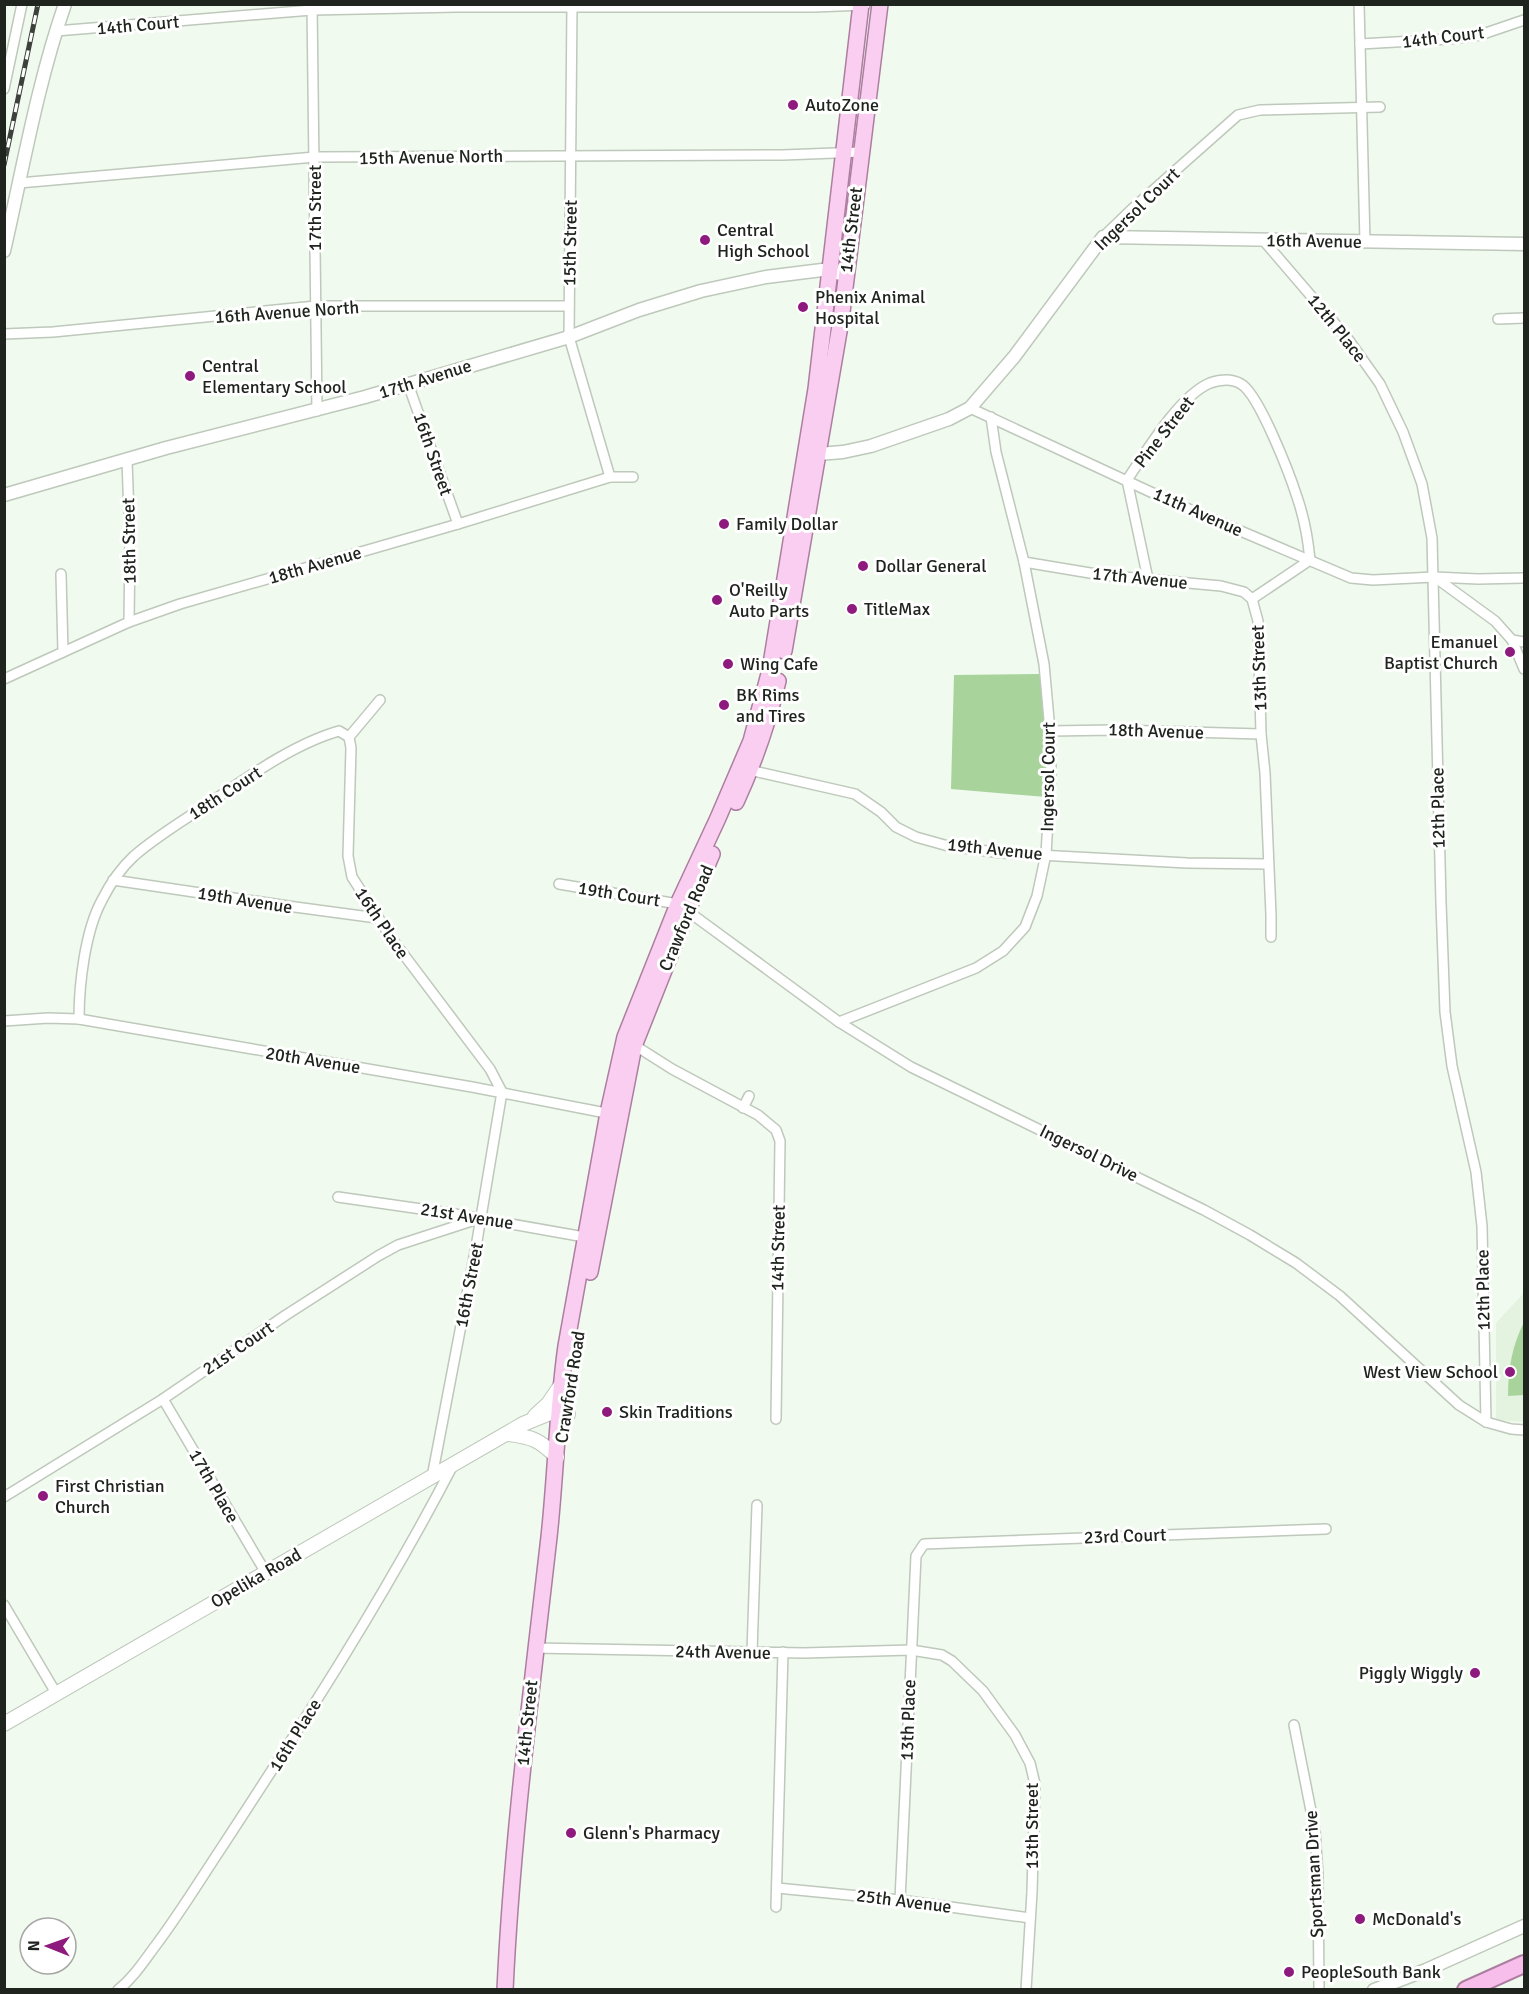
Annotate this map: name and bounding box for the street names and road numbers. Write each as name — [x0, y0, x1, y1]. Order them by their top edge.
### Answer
street label: 14th Court — [96, 10, 180, 40]
street label: 14th Court — [1401, 21, 1485, 53]
street label: 15th Avenue North — [359, 145, 503, 169]
street label: Ingersol Court — [1090, 163, 1184, 255]
street label: 17th Street — [304, 165, 326, 251]
street label: 14th Street — [835, 186, 867, 274]
street label: 15th Street — [558, 200, 582, 286]
street label: 16th Avenue — [1266, 229, 1362, 253]
street label: 12th Place — [1303, 289, 1371, 367]
street label: 16th Avenue North — [214, 296, 360, 328]
street label: 17th Avenue — [376, 354, 474, 404]
street label: Pine Street — [1129, 392, 1199, 472]
street label: 16th Street — [409, 410, 457, 498]
street label: 11th Avenue — [1150, 482, 1246, 542]
street label: 18th Street — [117, 498, 141, 584]
street label: 18th Avenue — [266, 541, 364, 589]
street label: 17th Avenue — [1091, 562, 1189, 594]
street label: 13th Street — [1246, 624, 1272, 712]
street label: 18th Avenue — [1108, 718, 1204, 744]
street label: Ingersol Court — [1036, 722, 1060, 832]
street label: 18th Court — [184, 761, 266, 825]
street label: 12th Place — [1426, 767, 1450, 849]
street label: 19th Avenue — [946, 833, 1044, 865]
street label: Crawford Road — [654, 862, 718, 974]
street label: 19th Court — [576, 877, 662, 911]
street label: 19th Avenue — [196, 882, 294, 918]
street label: 16th Place — [350, 883, 414, 963]
street label: 20th Avenue — [264, 1042, 362, 1078]
street label: Ingersol Drive — [1036, 1120, 1142, 1186]
street label: 21st Avenue — [419, 1198, 515, 1234]
street label: 14th Street — [766, 1205, 790, 1291]
street label: 16th Street — [450, 1240, 488, 1330]
street label: 12th Place — [1471, 1249, 1495, 1331]
street label: 21st Court — [198, 1316, 278, 1380]
street label: Crawford Road — [550, 1329, 590, 1445]
street label: 17th Place — [184, 1445, 244, 1527]
street label: 23rd Court — [1083, 1524, 1167, 1548]
street label: Opelika Road — [207, 1543, 305, 1613]
street label: 24th Avenue — [675, 1640, 771, 1664]
street label: 14th Street — [512, 1679, 542, 1767]
street label: 13th Place — [896, 1679, 920, 1761]
street label: 16th Place — [264, 1695, 326, 1775]
street label: 13th Street — [1021, 1783, 1043, 1869]
street label: Sportsman Drive — [1300, 1810, 1328, 1938]
street label: 25th Avenue — [855, 1884, 953, 1918]

